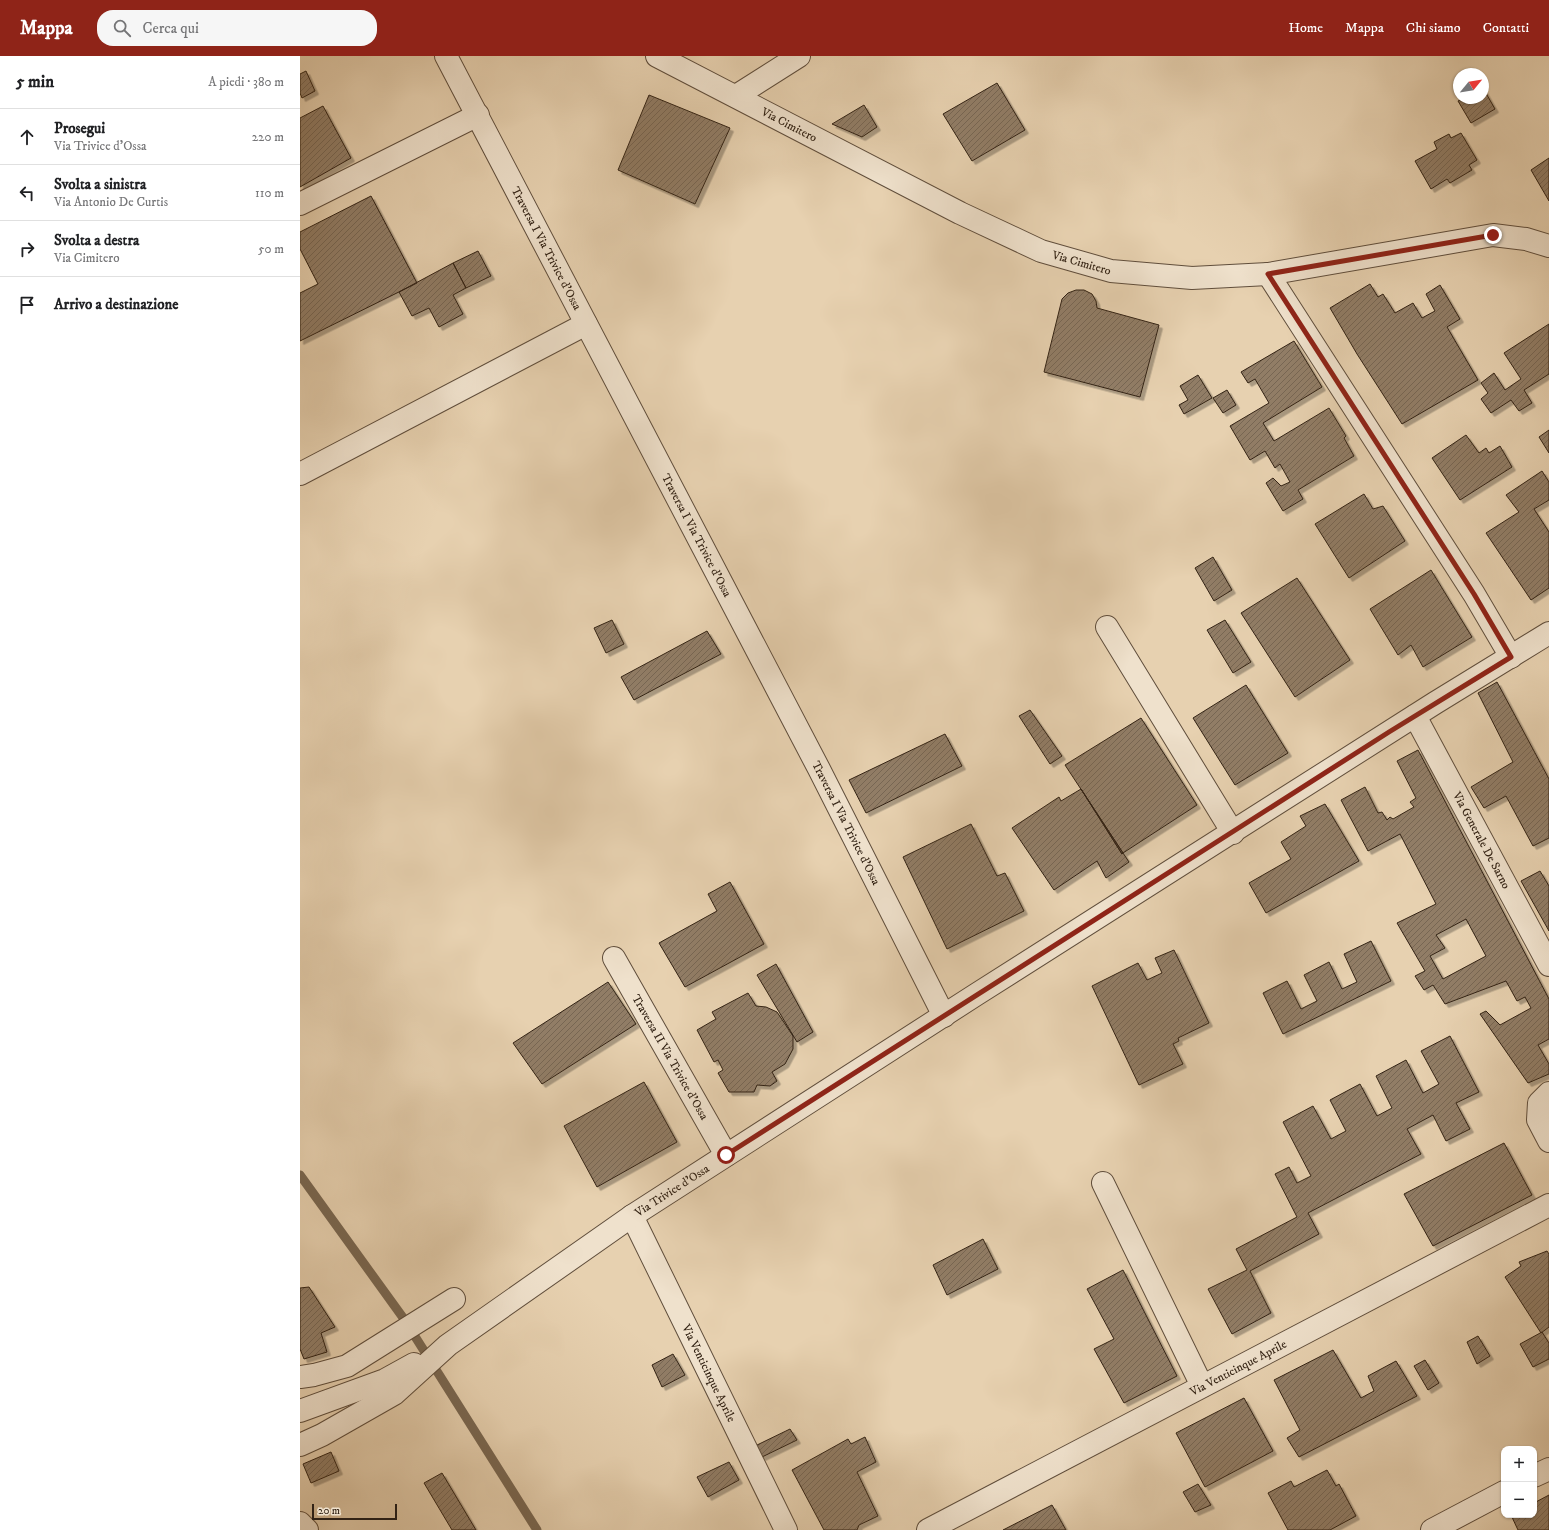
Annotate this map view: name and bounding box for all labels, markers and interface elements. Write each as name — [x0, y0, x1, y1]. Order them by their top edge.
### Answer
search box — [97, 10, 377, 46]
text: Mappa — [20, 17, 73, 40]
icon: search — [111, 17, 133, 39]
text: Cerca qui — [143, 19, 199, 38]
text: Home — [1288, 19, 1323, 37]
text: Mappa — [1345, 19, 1384, 37]
text: Chi siamo — [1406, 19, 1461, 37]
text: Contatti — [1483, 19, 1529, 37]
north arrow — [1453, 68, 1489, 104]
text: 5 min — [16, 71, 54, 93]
text: A piedi · 380 m — [208, 74, 284, 90]
street label: Via Cimitero — [758, 103, 820, 145]
text: Prosegui — [54, 119, 105, 138]
icon: ahead — [16, 126, 38, 148]
text: 220 m — [252, 129, 284, 145]
text: Via Trivice d'Ossa — [54, 138, 147, 154]
text: Svolta a sinistra — [54, 175, 146, 194]
icon: left — [16, 182, 38, 204]
street label: Traversa I Via Trivice d'Ossa — [508, 184, 585, 313]
text: 110 m — [255, 185, 284, 201]
text: Via Antonio De Curtis — [54, 194, 168, 210]
route end — [1484, 226, 1502, 244]
text: Svolta a destra — [54, 231, 139, 250]
icon: right — [16, 238, 38, 260]
text: 50 m — [258, 241, 284, 257]
street label: Via Cimitero — [1050, 247, 1113, 278]
text: Via Cimitero — [54, 250, 120, 266]
icon: arrive — [16, 294, 38, 316]
text: Arrivo a destinazione — [54, 295, 178, 314]
street label: Traversa I Via Trivice d'Ossa — [658, 471, 736, 600]
street label: Traversa I Via Trivice d'Ossa — [809, 758, 884, 888]
street label: Via Generale De Sarno — [1449, 788, 1514, 891]
street label: Traversa II Via Trivice d'Ossa — [629, 992, 712, 1123]
route start — [717, 1146, 735, 1164]
street label: Via Trivice d'Ossa — [631, 1160, 713, 1220]
street label: Via Venticinque Aprile — [678, 1321, 739, 1424]
street label: Via Venticinque Aprile — [1186, 1336, 1289, 1400]
map controls — [1501, 1446, 1537, 1518]
button: + — [1501, 1446, 1537, 1482]
button: − — [1501, 1482, 1537, 1518]
scale bar — [312, 1502, 397, 1521]
text: 20 m — [318, 1504, 340, 1518]

